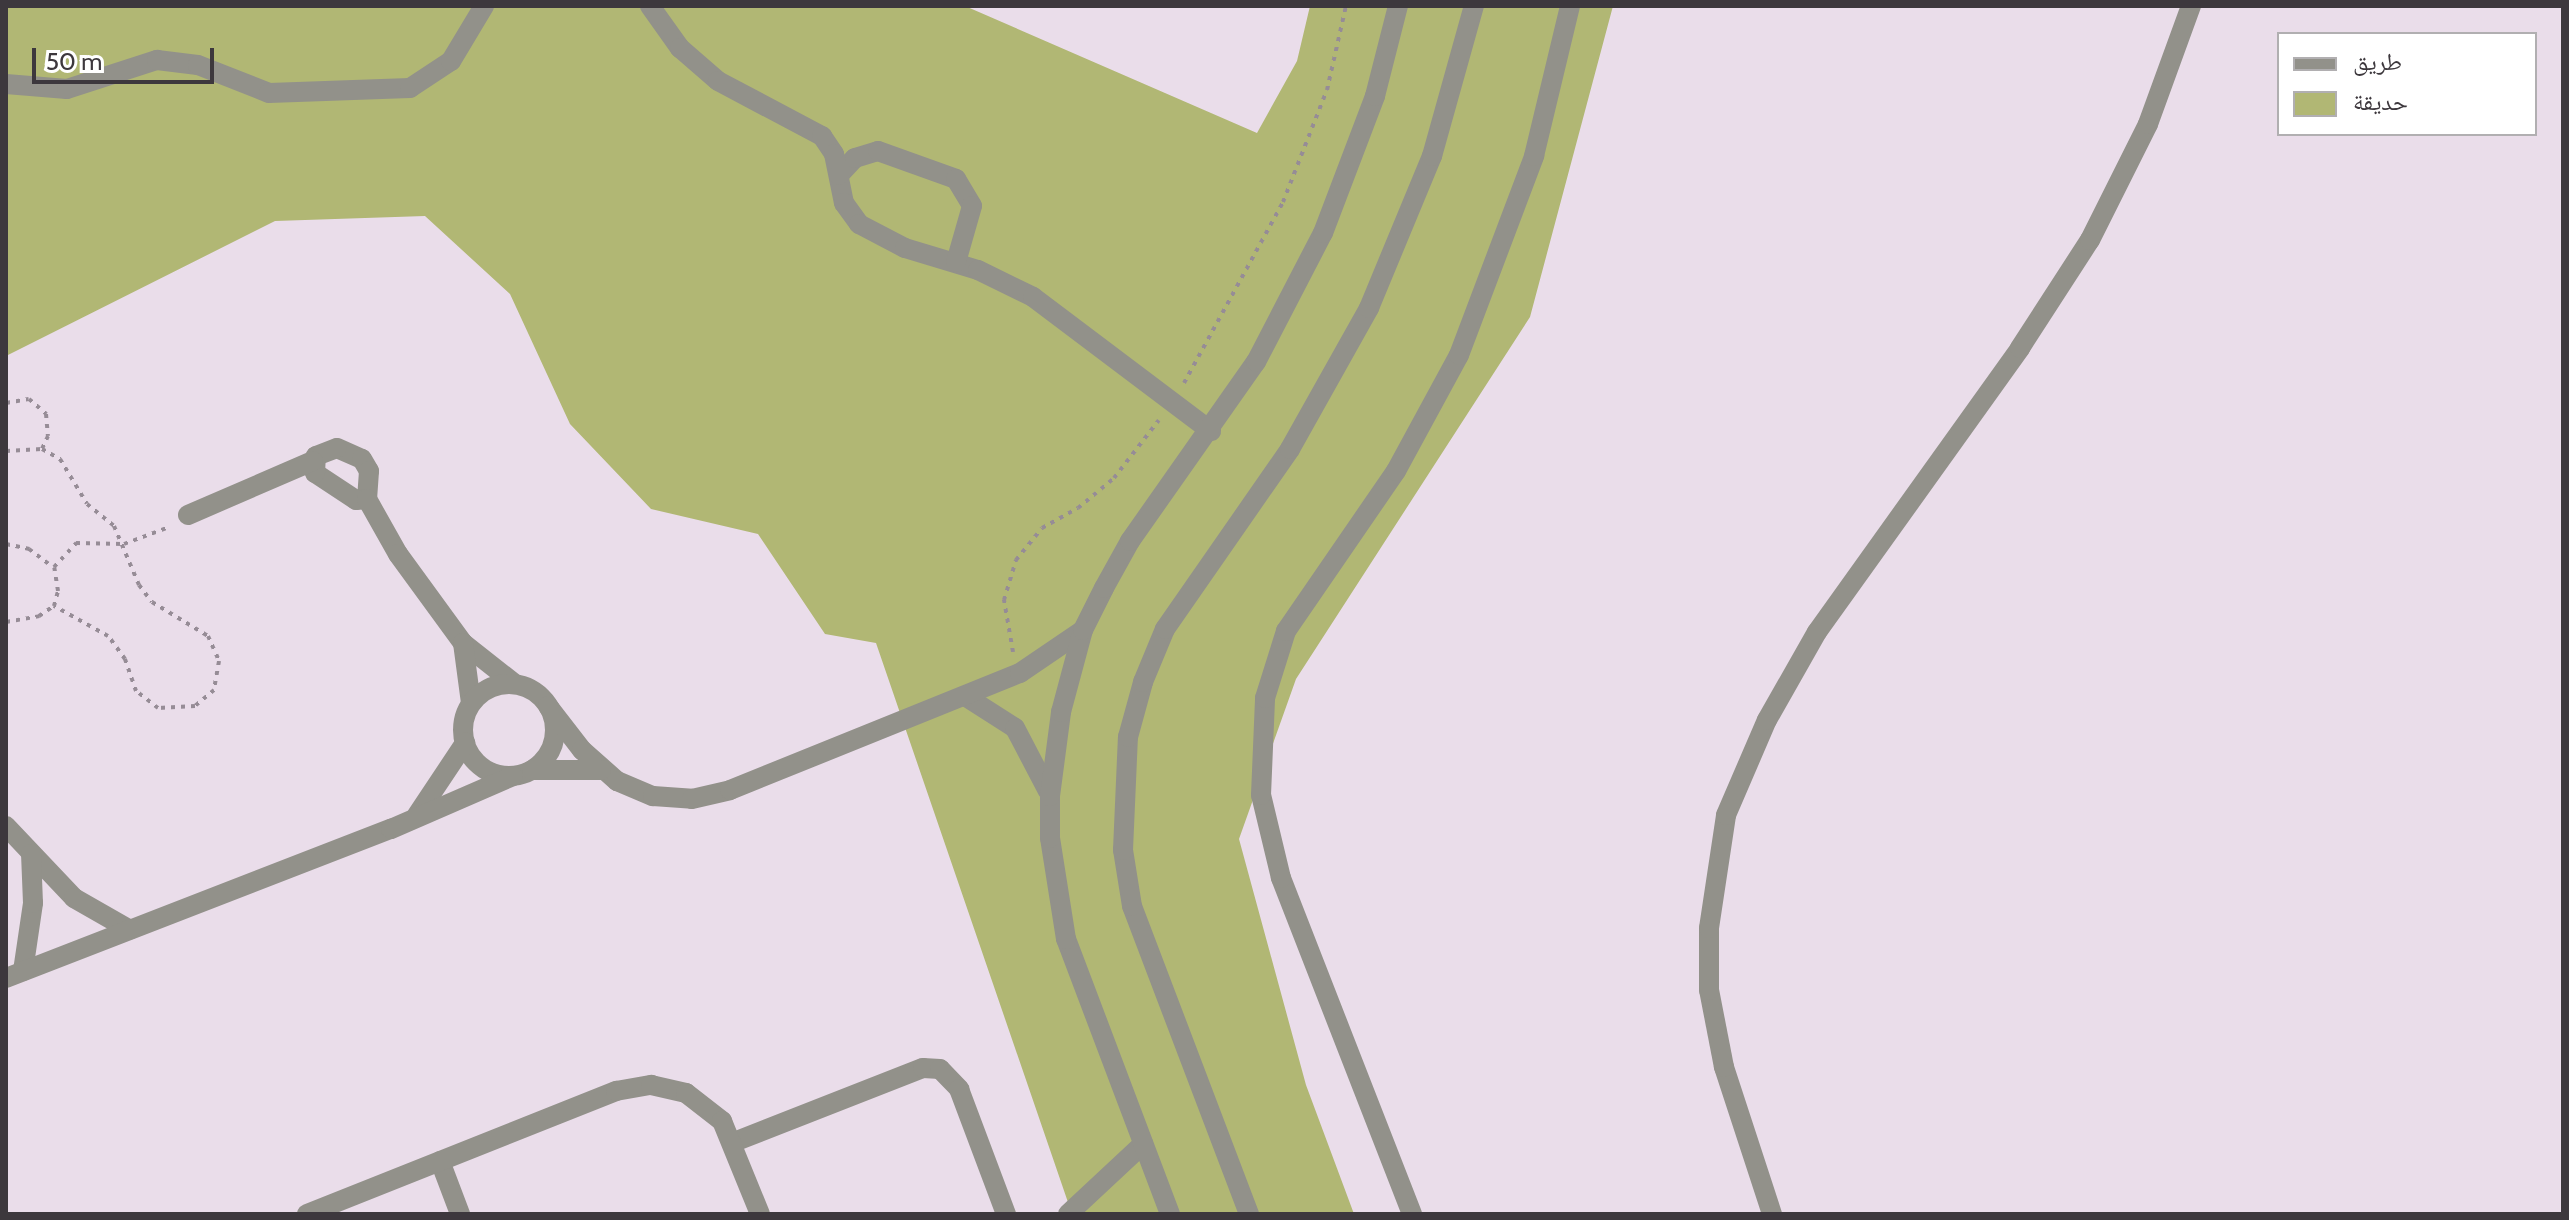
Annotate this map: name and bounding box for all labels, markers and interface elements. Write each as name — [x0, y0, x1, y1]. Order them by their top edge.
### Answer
scale bar — [36, 32, 218, 82]
legend — [2277, 32, 2537, 136]
text: 50 m — [46, 47, 102, 76]
text: طريق — [2353, 47, 2402, 76]
text: حديقة — [2353, 87, 2408, 116]

